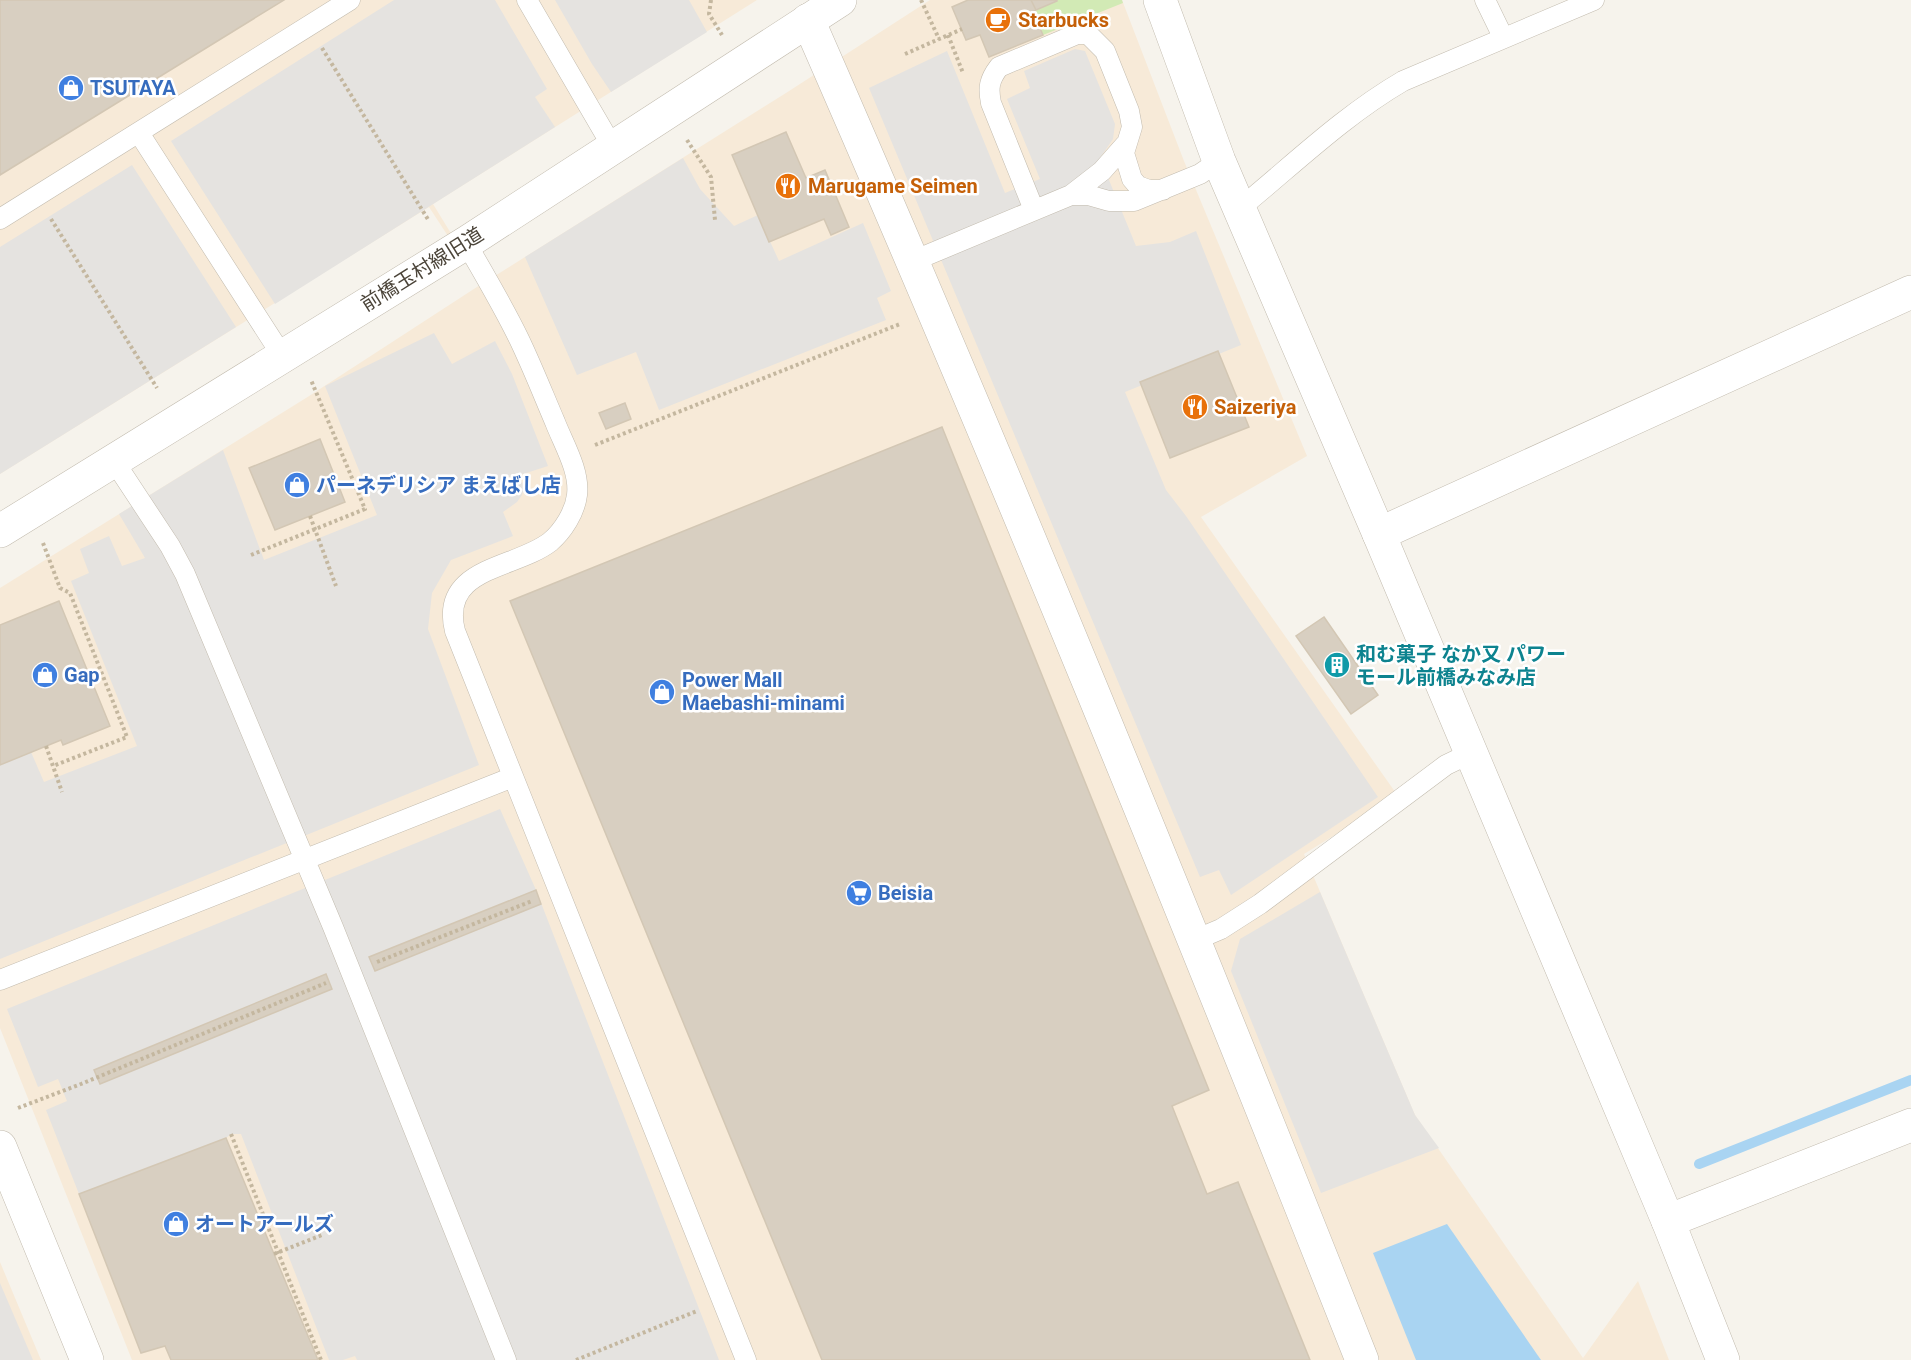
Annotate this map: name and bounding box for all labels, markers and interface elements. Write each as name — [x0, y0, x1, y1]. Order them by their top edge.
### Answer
cafe icon: Starbucks — [983, 5, 1013, 35]
place label: Starbucks — [1018, 8, 1109, 32]
shop icon: TSUTAYA — [56, 73, 86, 103]
place label: TSUTAYA — [90, 76, 176, 100]
restaurant icon: Marugame Seimen — [773, 171, 803, 201]
place label: Marugame Seimen — [808, 174, 978, 198]
street label: 前橋玉村線旧道 — [356, 222, 488, 316]
restaurant icon: Saizeriya — [1180, 392, 1210, 422]
place label: Saizeriya — [1214, 395, 1297, 419]
shop icon: パーネデリシア まえばし店 — [282, 470, 312, 500]
place label: パーネデリシア まえばし店 — [316, 473, 561, 497]
place label: 和む菓子 なか又 パワー モール前橋みなみ店 — [1356, 642, 1566, 689]
building icon: 和む菓子 なか又 パワー モール前橋みなみ店 — [1322, 650, 1352, 680]
shop icon: Gap — [30, 660, 60, 690]
place label: Gap — [64, 663, 100, 687]
place label: Power Mall Maebashi-minami — [682, 668, 845, 715]
shop icon: Power Mall Maebashi-minami — [647, 677, 677, 707]
supermarket icon: Beisia — [844, 878, 874, 908]
place label: Beisia — [878, 881, 933, 905]
shop icon: オートアールズ — [161, 1209, 191, 1239]
place label: オートアールズ — [195, 1212, 334, 1236]

